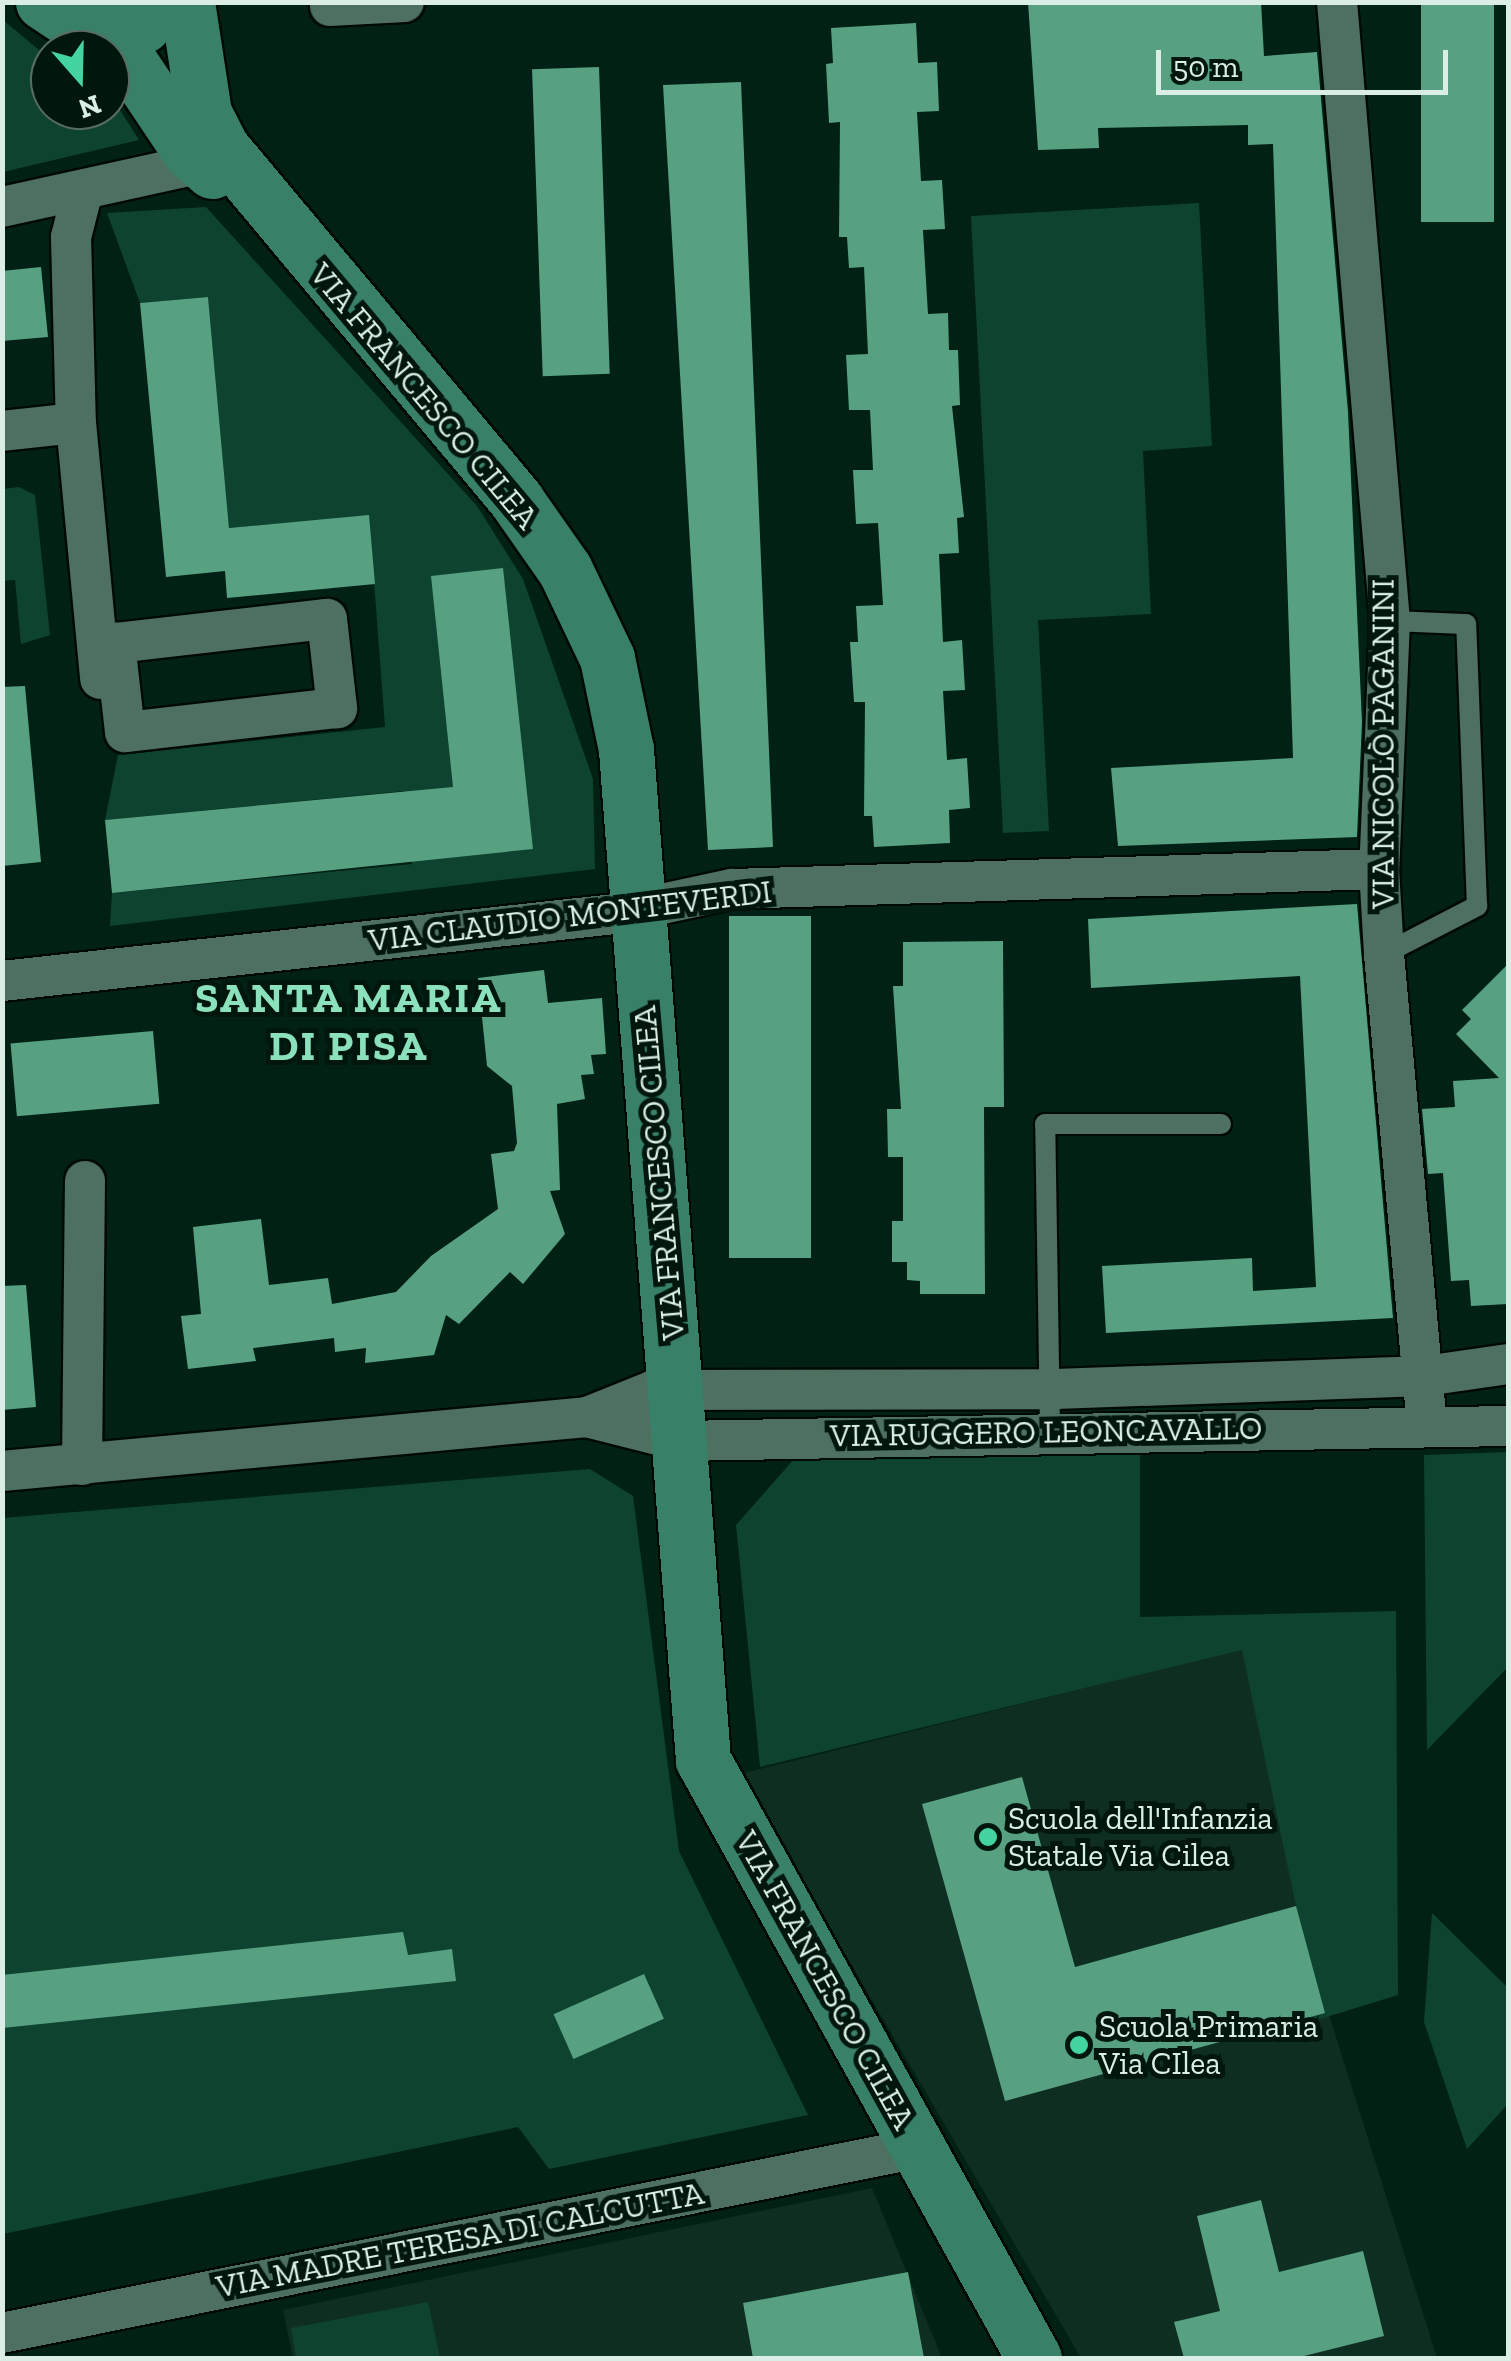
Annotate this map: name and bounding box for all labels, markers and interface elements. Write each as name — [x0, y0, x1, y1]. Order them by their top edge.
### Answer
north arrow — [30, 30, 130, 130]
scale bar — [1161, 30, 1454, 92]
text: 50 m — [1173, 49, 1238, 85]
text: N — [74, 88, 105, 126]
street label: VIA FRANCESCO CILEA — [301, 255, 547, 537]
street label: VIA NICOLÒ PAGANINI — [1364, 578, 1402, 910]
street label: VIA CLAUDIO MONTEVERDI — [366, 872, 774, 960]
district label: SANTA MARIA DI PISA — [194, 973, 504, 1072]
street label: VIA FRANCESCO CILEA — [625, 1004, 693, 1342]
street label: VIA RUGGERO LEONCAVALLO — [829, 1409, 1263, 1455]
place label: Scuola dell'Infanzia Statale Via Cilea — [1008, 1800, 1273, 1875]
street label: VIA FRANCESCO CILEA — [727, 1824, 923, 2136]
marker: Scuola dell'Infanzia Statale Via Cilea — [977, 1826, 999, 1848]
place label: Scuola Primaria Via CIlea — [1099, 2008, 1318, 2083]
marker: Scuola Primaria Via CIlea — [1068, 2034, 1090, 2056]
street label: VIA MADRE TERESA DI CALCUTTA — [212, 2174, 708, 2306]

